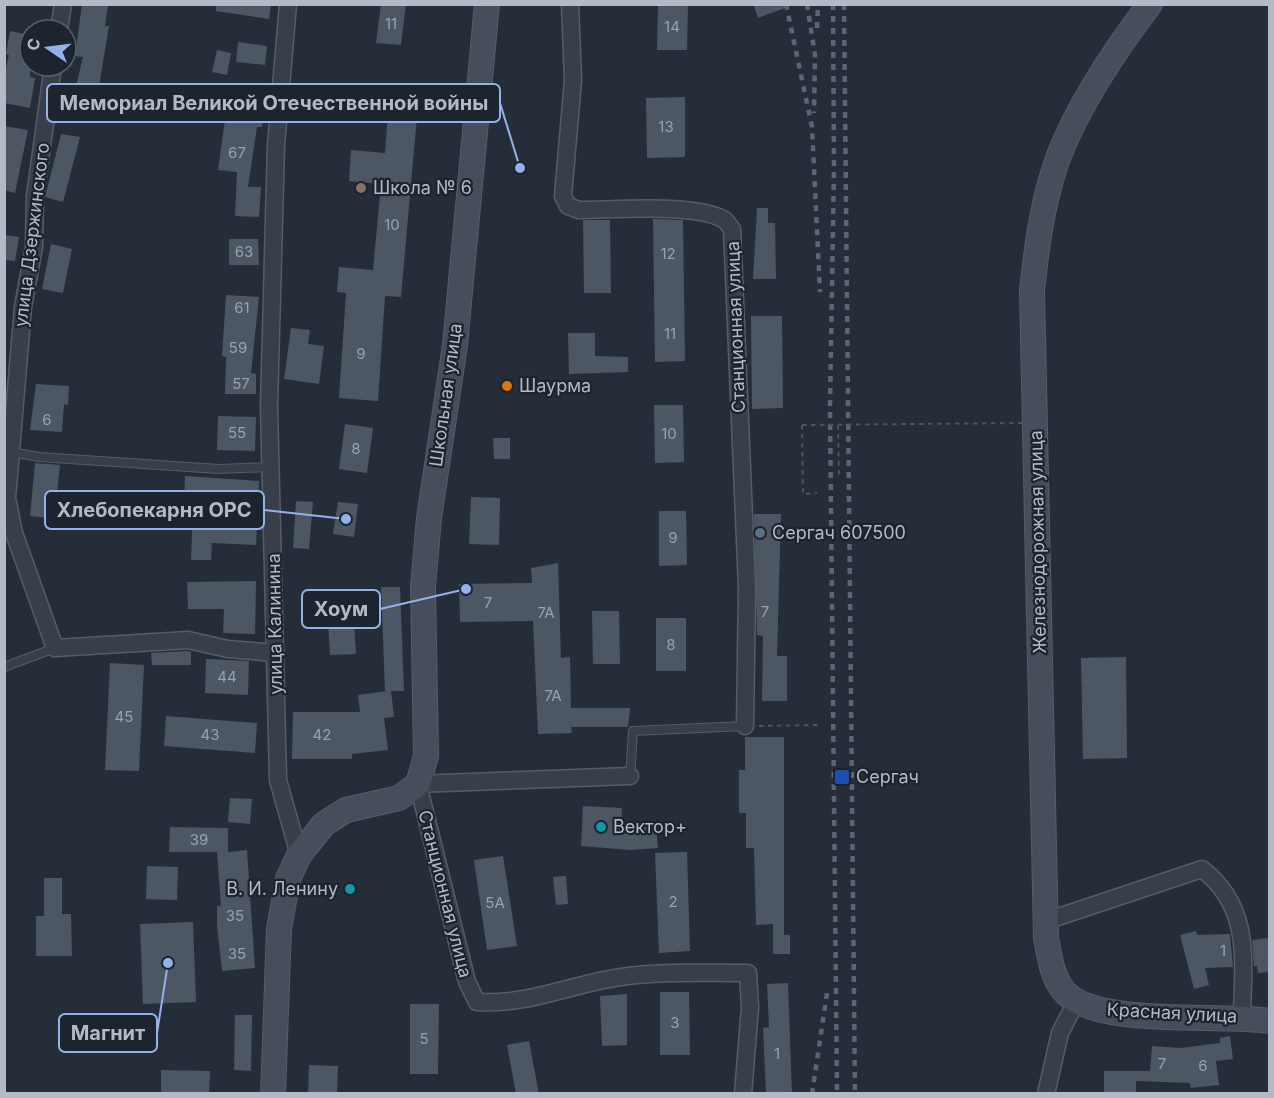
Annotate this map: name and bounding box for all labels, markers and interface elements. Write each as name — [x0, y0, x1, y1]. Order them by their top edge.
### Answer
house number: 11 — [385, 14, 397, 33]
house number: 14 — [664, 17, 680, 36]
north arrow — [18, 18, 78, 78]
text: С — [22, 36, 45, 53]
callout: Мемориал Великой Отечественной войны — [47, 84, 500, 122]
text: Мемориал Великой Отечественной войны — [60, 91, 488, 115]
house number: 13 — [658, 117, 674, 136]
street label: улица Дзержинского — [10, 142, 53, 328]
house number: 67 — [228, 143, 246, 162]
place label: Школа № 6 — [373, 177, 472, 198]
marker: Школа № 6 — [354, 181, 368, 195]
house number: 10 — [384, 215, 400, 234]
street label: Станционная улица — [722, 241, 749, 413]
house number: 63 — [235, 242, 253, 261]
house number: 12 — [660, 244, 676, 263]
house number: 61 — [234, 298, 250, 317]
street label: Школьная улица — [425, 322, 466, 468]
house number: 11 — [664, 324, 676, 343]
house number: 59 — [229, 338, 247, 357]
house number: 9 — [356, 344, 366, 363]
house number: 57 — [232, 374, 250, 393]
place label: Шаурма — [519, 375, 591, 396]
marker: Шаурма — [500, 379, 514, 393]
house number: 6 — [42, 410, 52, 429]
house number: 55 — [228, 423, 246, 442]
house number: 10 — [661, 424, 677, 443]
street label: Железнодорожная улица — [1025, 430, 1050, 654]
house number: 8 — [351, 439, 361, 458]
callout: Хлебопекарня ОРС — [45, 491, 264, 529]
text: Хлебопекарня ОРС — [56, 498, 252, 522]
place label: Сергач 607500 — [772, 522, 906, 543]
marker: Сергач 607500 — [753, 526, 767, 540]
house number: 9 — [668, 528, 678, 547]
street label: улица Калинина — [263, 553, 286, 695]
callout: Хоум — [302, 590, 380, 628]
house number: 7 — [484, 593, 492, 612]
text: Хоум — [314, 597, 368, 621]
house number: 7 — [761, 602, 769, 621]
house number: 7А — [537, 603, 555, 622]
house number: 8 — [666, 635, 676, 654]
house number: 44 — [217, 667, 237, 686]
house number: 7А — [544, 686, 562, 705]
house number: 45 — [115, 707, 133, 726]
house number: 43 — [201, 725, 219, 744]
house number: 42 — [313, 725, 331, 744]
place label: Сергач — [856, 766, 919, 787]
marker: Сергач — [833, 768, 851, 786]
street label: Станционная улица — [414, 808, 476, 980]
place label: Вектор+ — [613, 816, 687, 837]
marker: Вектор+ — [594, 820, 608, 834]
house number: 39 — [190, 830, 208, 849]
place label: В. И. Ленину — [226, 878, 338, 899]
marker: В. И. Ленину — [343, 882, 357, 896]
house number: 2 — [668, 892, 678, 911]
house number: 5А — [485, 893, 505, 912]
house number: 35 — [226, 906, 244, 925]
house number: 1 — [1220, 941, 1226, 960]
house number: 35 — [228, 944, 246, 963]
street label: Красная улица — [1106, 999, 1238, 1026]
house number: 3 — [670, 1013, 680, 1032]
callout: Магнит — [59, 1014, 157, 1052]
text: Магнит — [71, 1021, 145, 1045]
house number: 5 — [419, 1029, 429, 1048]
house number: 1 — [774, 1044, 780, 1063]
house number: 7 — [1158, 1054, 1166, 1073]
house number: 6 — [1198, 1056, 1208, 1075]

